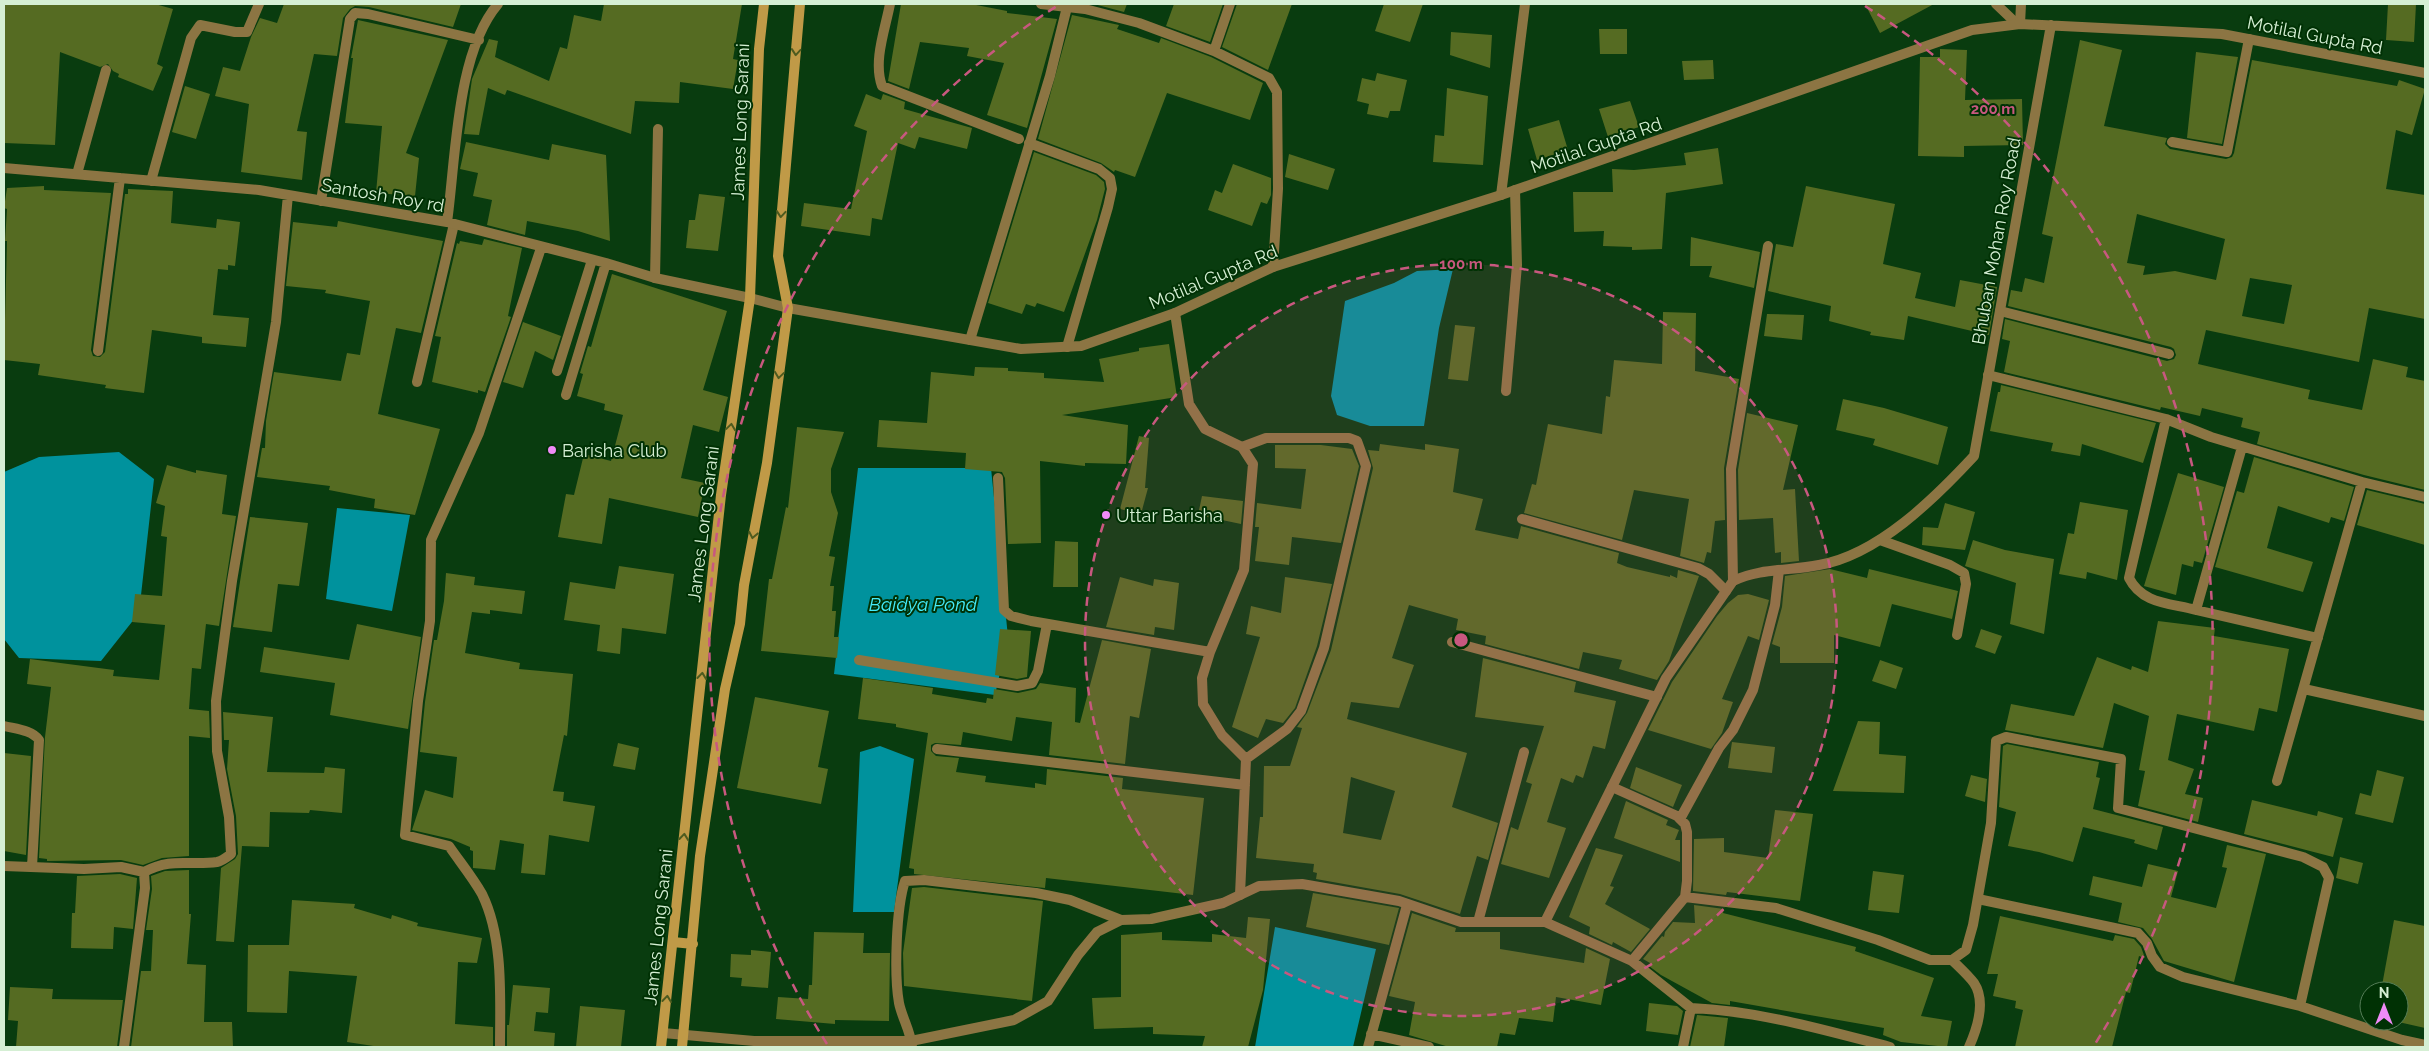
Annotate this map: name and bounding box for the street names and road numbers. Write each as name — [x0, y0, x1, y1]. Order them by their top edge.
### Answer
street label: Motilal Gupta Rd — [2246, 12, 2384, 58]
street label: James Long Sarani — [727, 43, 753, 201]
street label: Motilal Gupta Rd — [1528, 113, 1664, 177]
street label: Bhuban Mohan Roy Road — [1967, 136, 2025, 346]
street label: Santosh Roy rd — [320, 174, 446, 216]
street label: Motilal Gupta Rd — [1146, 240, 1280, 314]
street label: James Long Sarani — [683, 445, 723, 603]
street label: James Long Sarani — [639, 848, 677, 1006]

